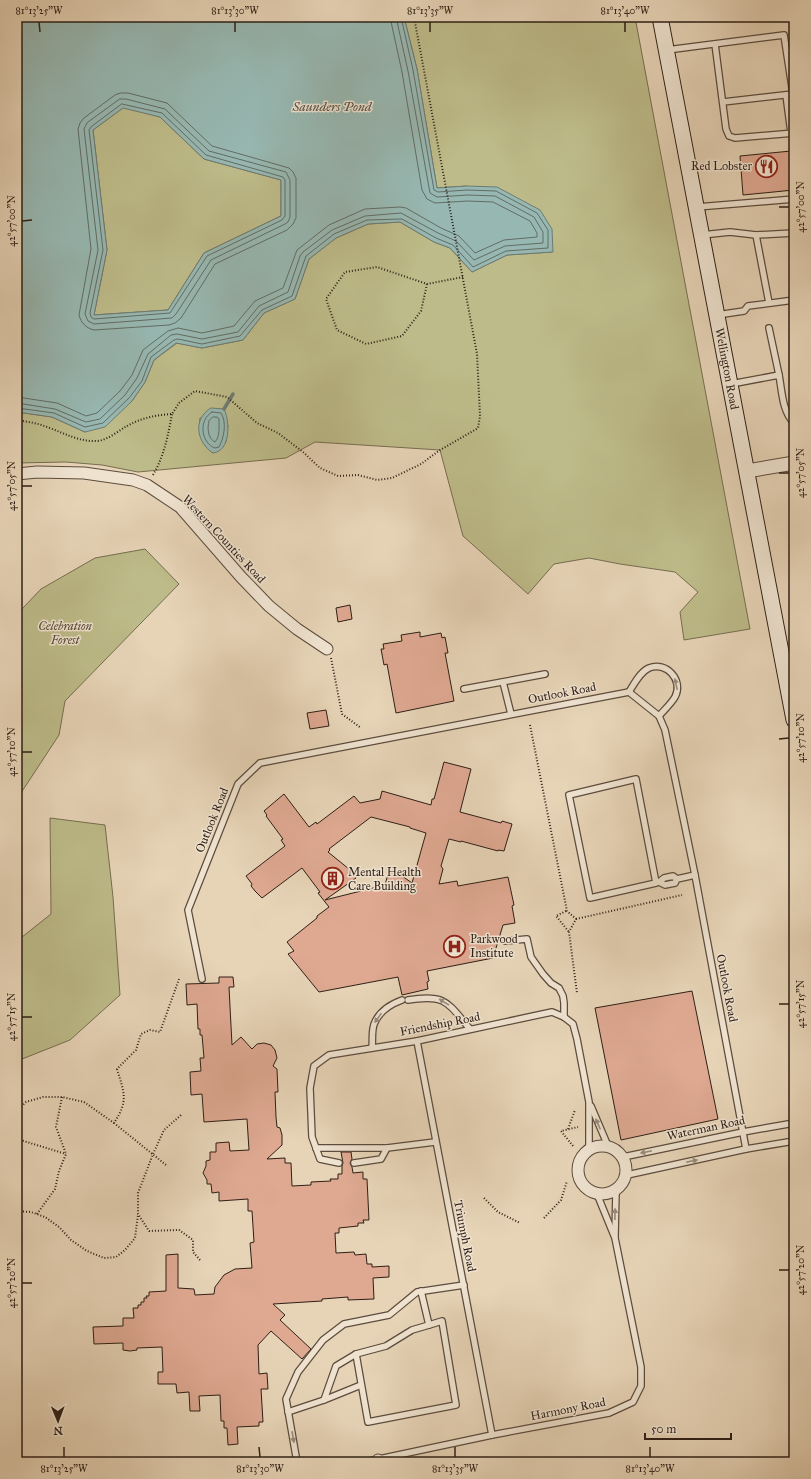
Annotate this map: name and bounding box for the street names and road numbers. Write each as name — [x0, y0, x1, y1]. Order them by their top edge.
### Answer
street label: Wellington Road — [712, 327, 742, 411]
street label: Western Counties Road — [180, 492, 268, 586]
street label: Outlook Road — [527, 680, 597, 706]
street label: Outlook Road — [193, 785, 231, 855]
street label: Outlook Road — [714, 953, 740, 1023]
street label: Friendship Road — [399, 1009, 481, 1039]
street label: Waterman Road — [666, 1113, 746, 1143]
street label: Triumph Road — [451, 1199, 479, 1273]
street label: Harmony Road — [529, 1395, 607, 1423]

